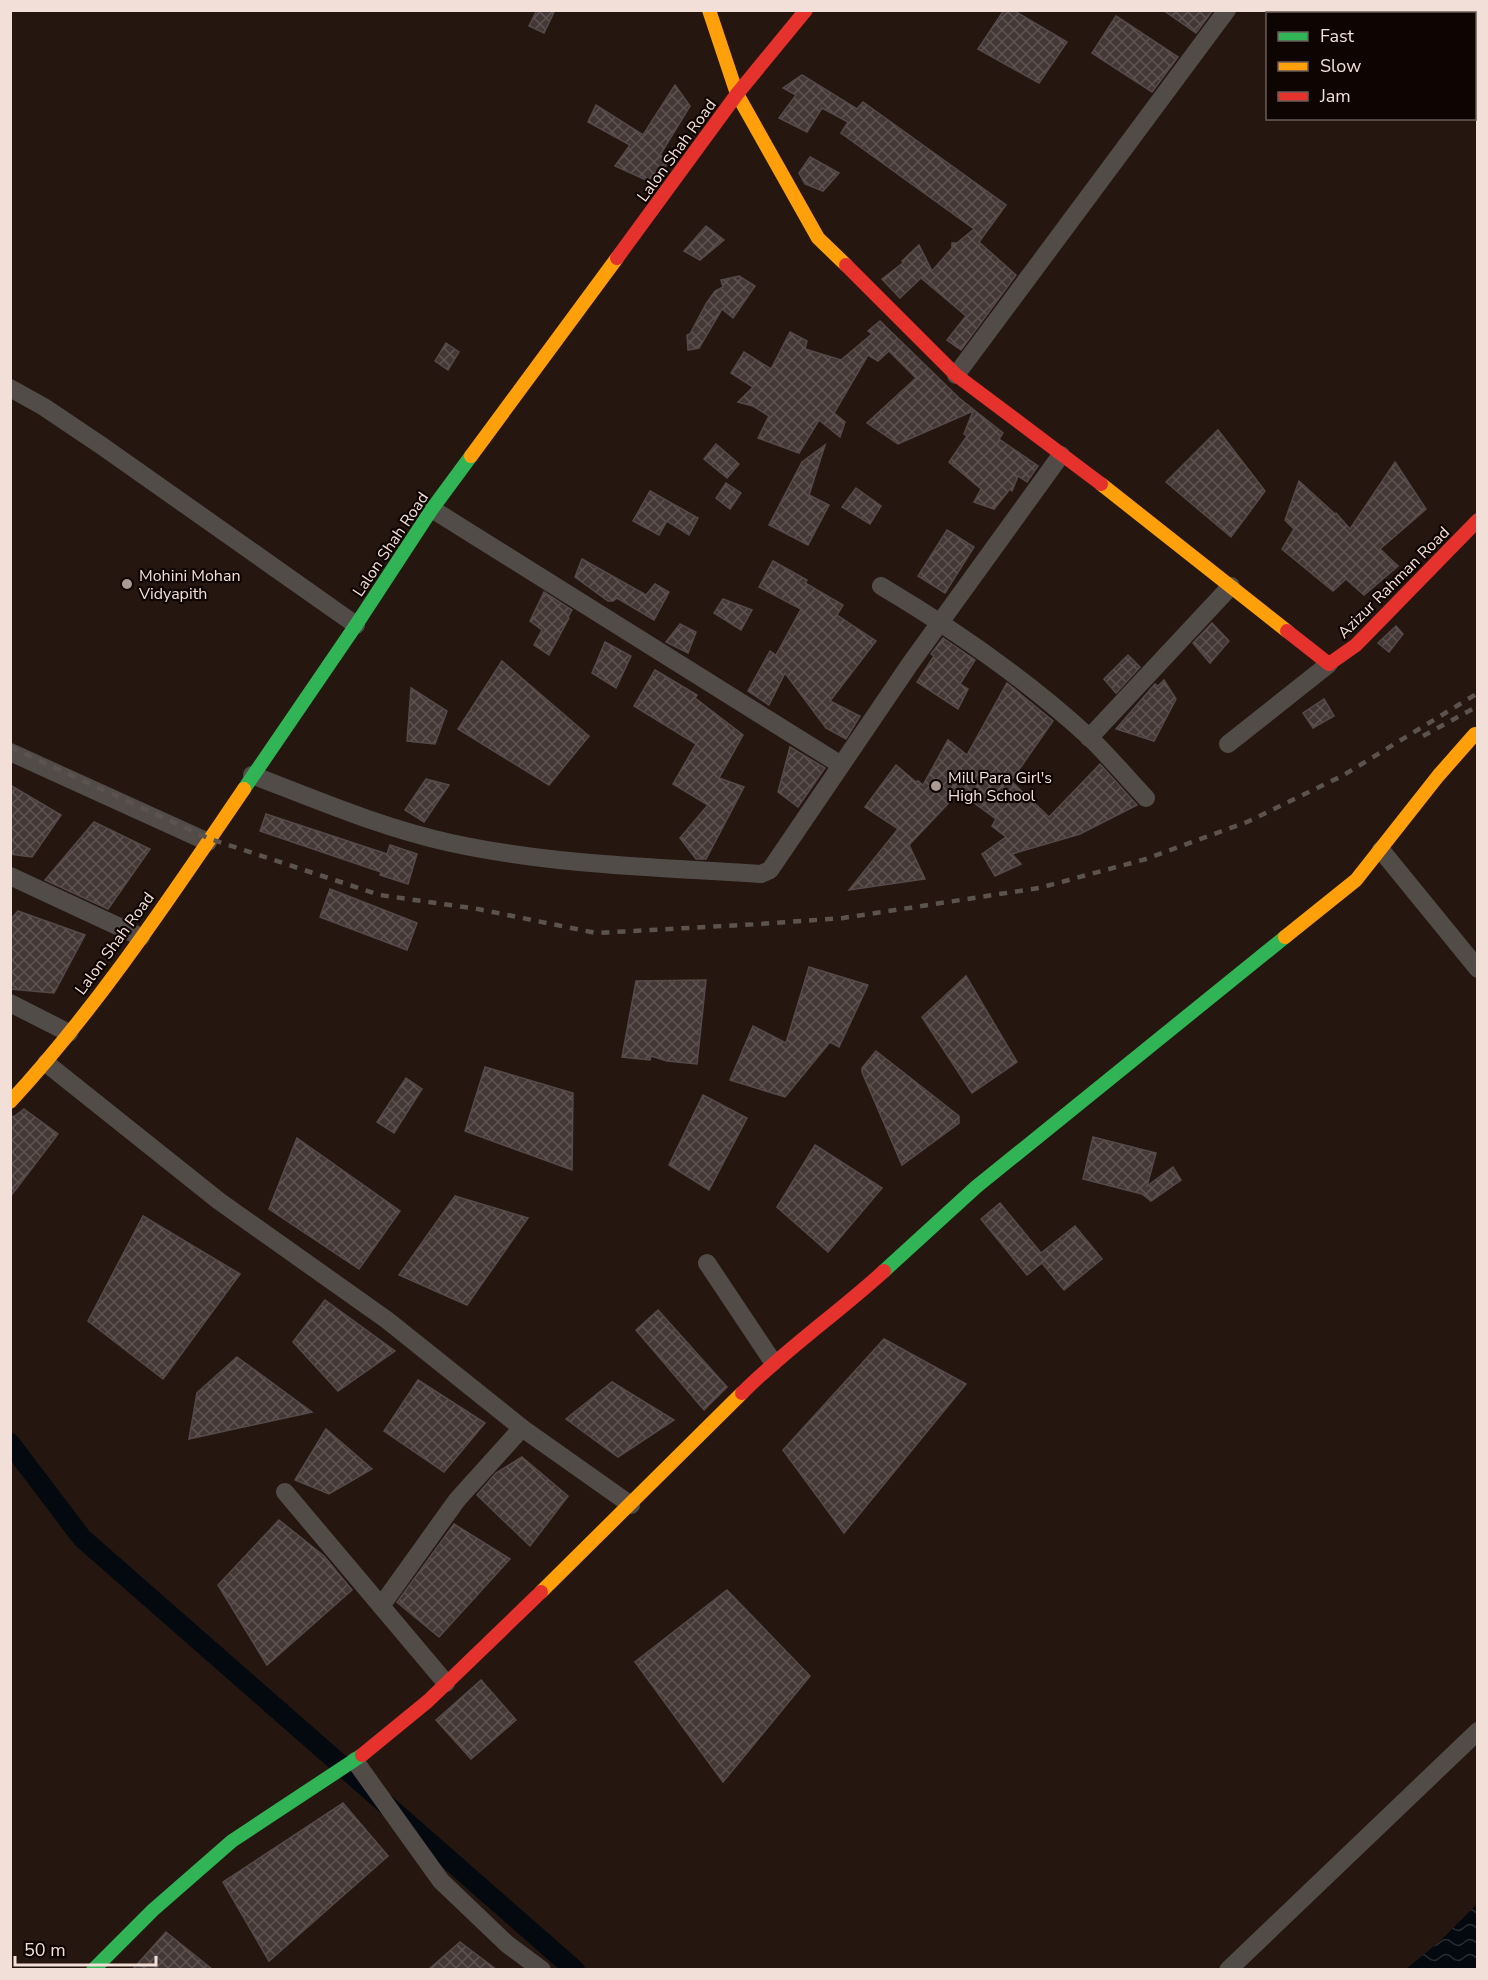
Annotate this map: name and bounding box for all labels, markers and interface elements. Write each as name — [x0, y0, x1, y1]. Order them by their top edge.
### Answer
legend — [1266, 12, 1476, 120]
text: Fast — [1320, 24, 1355, 48]
text: Slow — [1320, 54, 1361, 78]
text: Jam — [1319, 84, 1351, 108]
street label: Lalon Shah Road — [632, 95, 721, 206]
street label: Lalon Shah Road — [348, 488, 434, 601]
street label: Azizur Rahman Road — [1333, 522, 1454, 643]
place label: Mohini Mohan Vidyapith — [138, 565, 241, 605]
marker: Mohini Mohan Vidyapith — [120, 577, 134, 591]
place label: Mill Para Girl's High School — [948, 767, 1052, 807]
marker: Mill Para Girl's High School — [929, 779, 943, 793]
street label: Lalon Shah Road — [70, 888, 159, 999]
scale bar — [15, 1929, 156, 1967]
text: 50 m — [24, 1938, 66, 1962]

